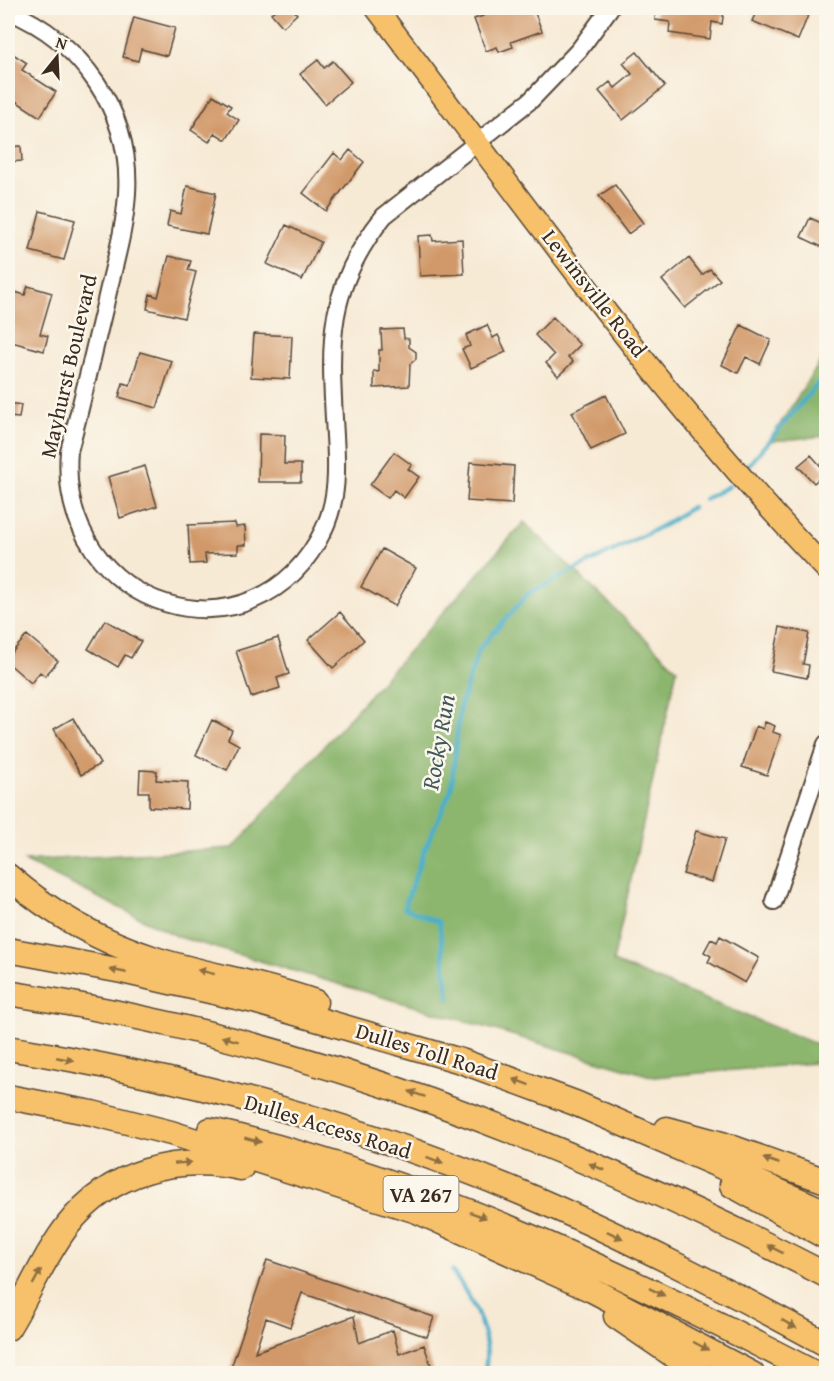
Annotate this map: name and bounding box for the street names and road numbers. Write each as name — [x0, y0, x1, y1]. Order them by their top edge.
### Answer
street label: Lewinsville Road — [535, 222, 655, 364]
street label: Mayhurst Boulevard — [31, 271, 105, 461]
street label: Dulles Toll Road — [352, 1014, 502, 1088]
street label: Dulles Access Road — [241, 1085, 416, 1167]
road number: VA 267 — [384, 1176, 458, 1212]

